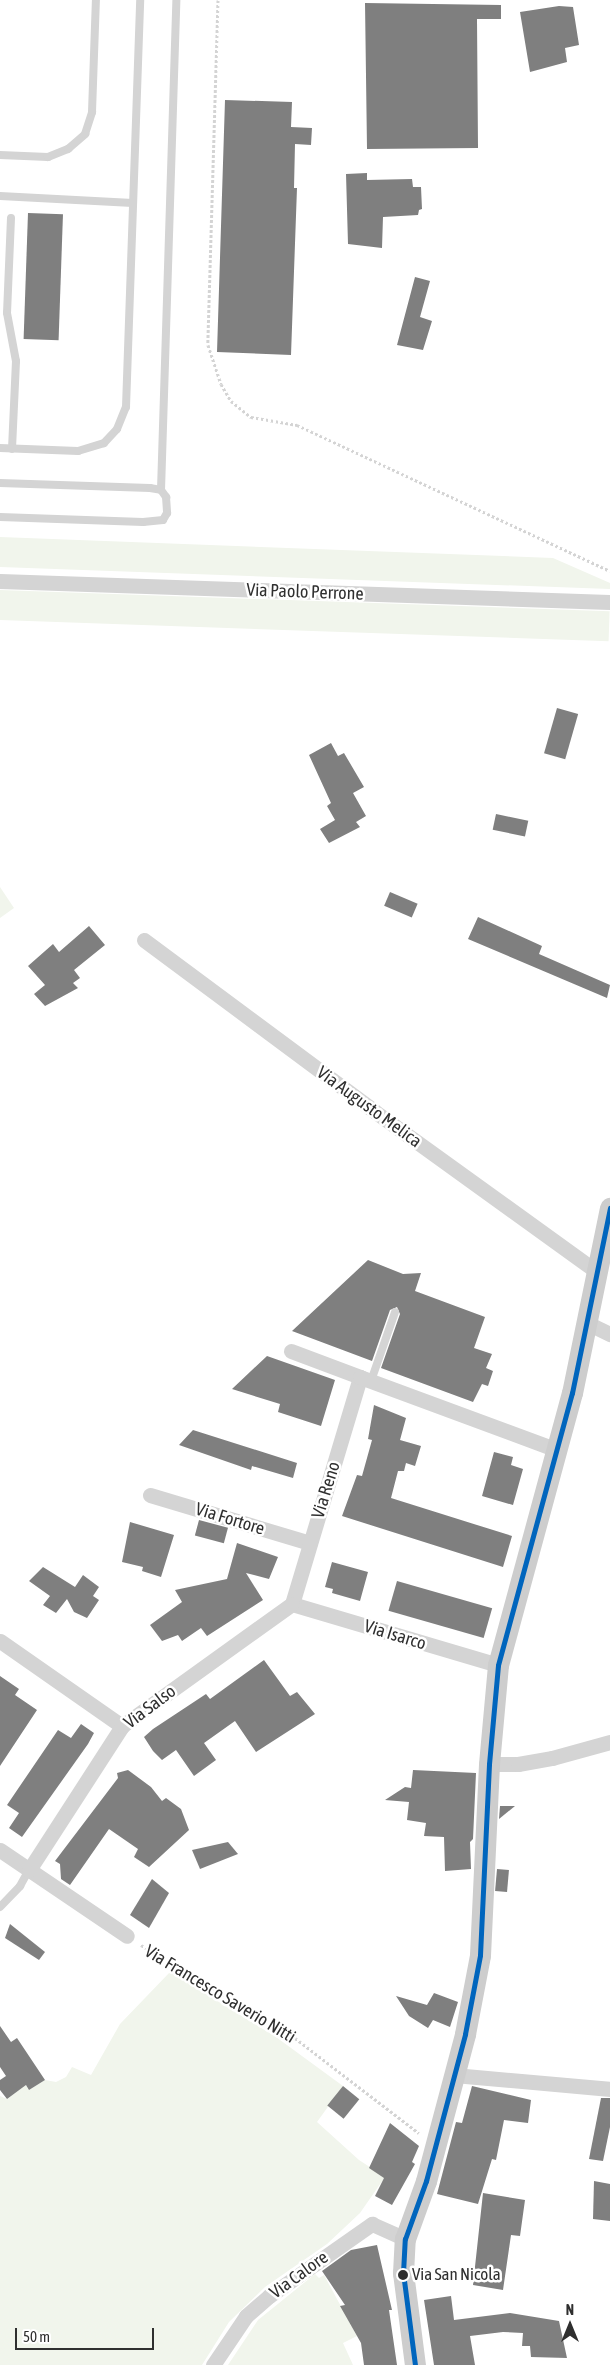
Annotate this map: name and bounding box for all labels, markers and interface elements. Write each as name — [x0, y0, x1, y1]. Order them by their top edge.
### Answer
street label: Via Paolo Perrone — [246, 579, 364, 605]
street label: Via Augusto Melica — [312, 1062, 426, 1152]
street label: Via Reno — [307, 1459, 345, 1521]
street label: Via Fortore — [193, 1498, 267, 1540]
street label: Via Isarco — [361, 1615, 429, 1655]
street label: Via Salso — [120, 1681, 180, 1733]
street label: Via Francesco Saverio Nitti — [141, 1940, 299, 2048]
street label: Via Calore — [266, 2247, 332, 2303]
place label: Via San Nicola — [412, 2265, 501, 2285]
marker: Via San Nicola — [398, 2270, 408, 2280]
north arrow — [545, 2300, 595, 2350]
text: N — [566, 2302, 574, 2318]
scale bar — [18, 2318, 156, 2350]
text: 50 m — [23, 2328, 50, 2345]

